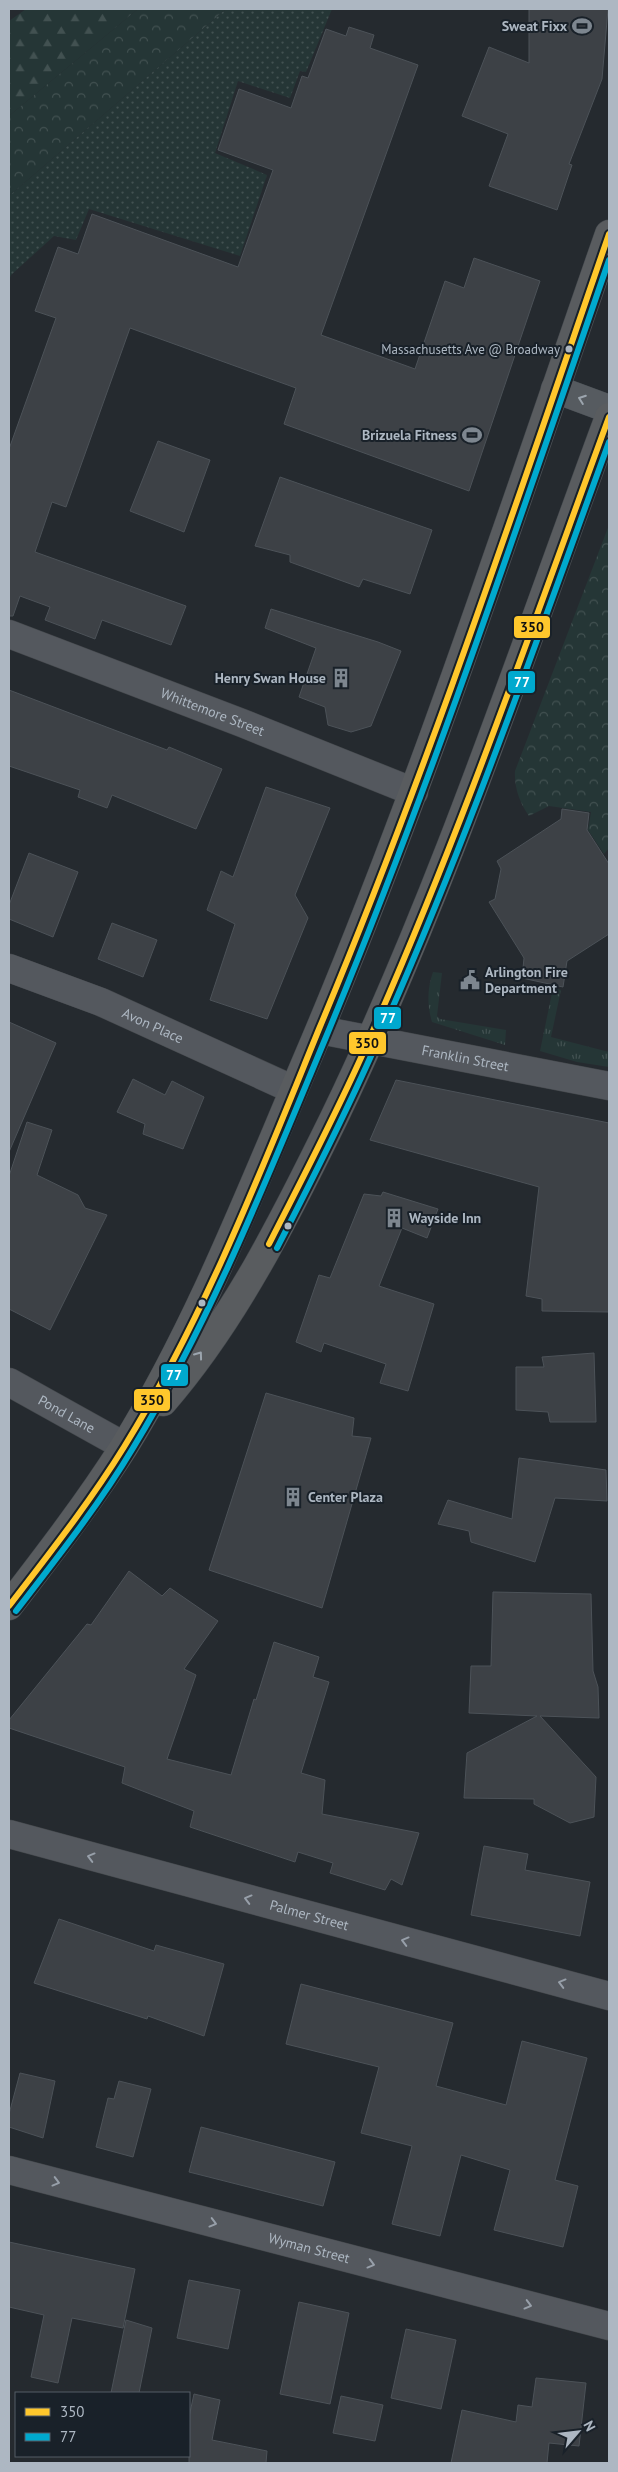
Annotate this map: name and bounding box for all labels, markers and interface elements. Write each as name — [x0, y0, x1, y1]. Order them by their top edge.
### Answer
sports icon: Sweat Fixx — [571, 15, 593, 37]
place label: Sweat Fixx — [502, 17, 568, 35]
place label: Massachusetts Ave @ Broadway — [381, 341, 560, 358]
marker: Massachusetts Ave @ Broadway — [564, 344, 574, 354]
one-way arrow — [578, 395, 587, 405]
sports icon: Brizuela Fitness — [461, 424, 483, 446]
place label: Brizuela Fitness — [362, 426, 457, 444]
line badge: 350 — [513, 615, 551, 639]
text: 350 — [520, 618, 544, 636]
building icon: Henry Swan House — [330, 667, 352, 689]
place label: Henry Swan House — [215, 669, 326, 687]
line badge: 77 — [507, 670, 536, 694]
text: 77 — [514, 673, 530, 691]
street label: Whittemore Street — [158, 684, 267, 740]
place label: Arlington Fire Department — [485, 963, 568, 997]
public building icon: Arlington Fire Department — [459, 969, 481, 991]
street label: Avon Place — [119, 1004, 186, 1047]
line badge: 77 — [373, 1006, 402, 1030]
text: 77 — [380, 1009, 396, 1027]
line badge: 350 — [348, 1031, 387, 1055]
text: 350 — [355, 1034, 379, 1052]
street label: Franklin Street — [420, 1041, 511, 1075]
building icon: Wayside Inn — [383, 1207, 405, 1229]
place label: Wayside Inn — [409, 1209, 481, 1227]
unlabelled marker — [283, 1221, 293, 1231]
unlabelled marker — [197, 1298, 207, 1308]
one-way arrow — [194, 1352, 202, 1361]
line badge: 77 — [160, 1363, 189, 1387]
text: 77 — [166, 1366, 182, 1384]
line badge: 350 — [133, 1388, 171, 1412]
street label: Pond Lane — [35, 1391, 98, 1437]
text: 350 — [140, 1391, 164, 1409]
building icon: Center Plaza — [282, 1486, 304, 1508]
place label: Center Plaza — [308, 1488, 383, 1506]
one-way arrow — [88, 1852, 96, 1862]
one-way arrow — [245, 1894, 253, 1904]
street label: Palmer Street — [268, 1896, 351, 1934]
one-way arrow — [401, 1936, 410, 1947]
one-way arrow — [558, 1978, 567, 1989]
one-way arrow — [51, 2177, 59, 2187]
one-way arrow — [209, 2217, 218, 2228]
street label: Wyman Street — [266, 2229, 352, 2267]
one-way arrow — [366, 2258, 375, 2269]
one-way arrow — [523, 2299, 532, 2310]
legend — [15, 2392, 190, 2457]
text: 350 — [60, 2402, 85, 2421]
north arrow — [553, 2407, 603, 2457]
text: N — [579, 2418, 600, 2434]
text: 77 — [60, 2427, 76, 2446]

